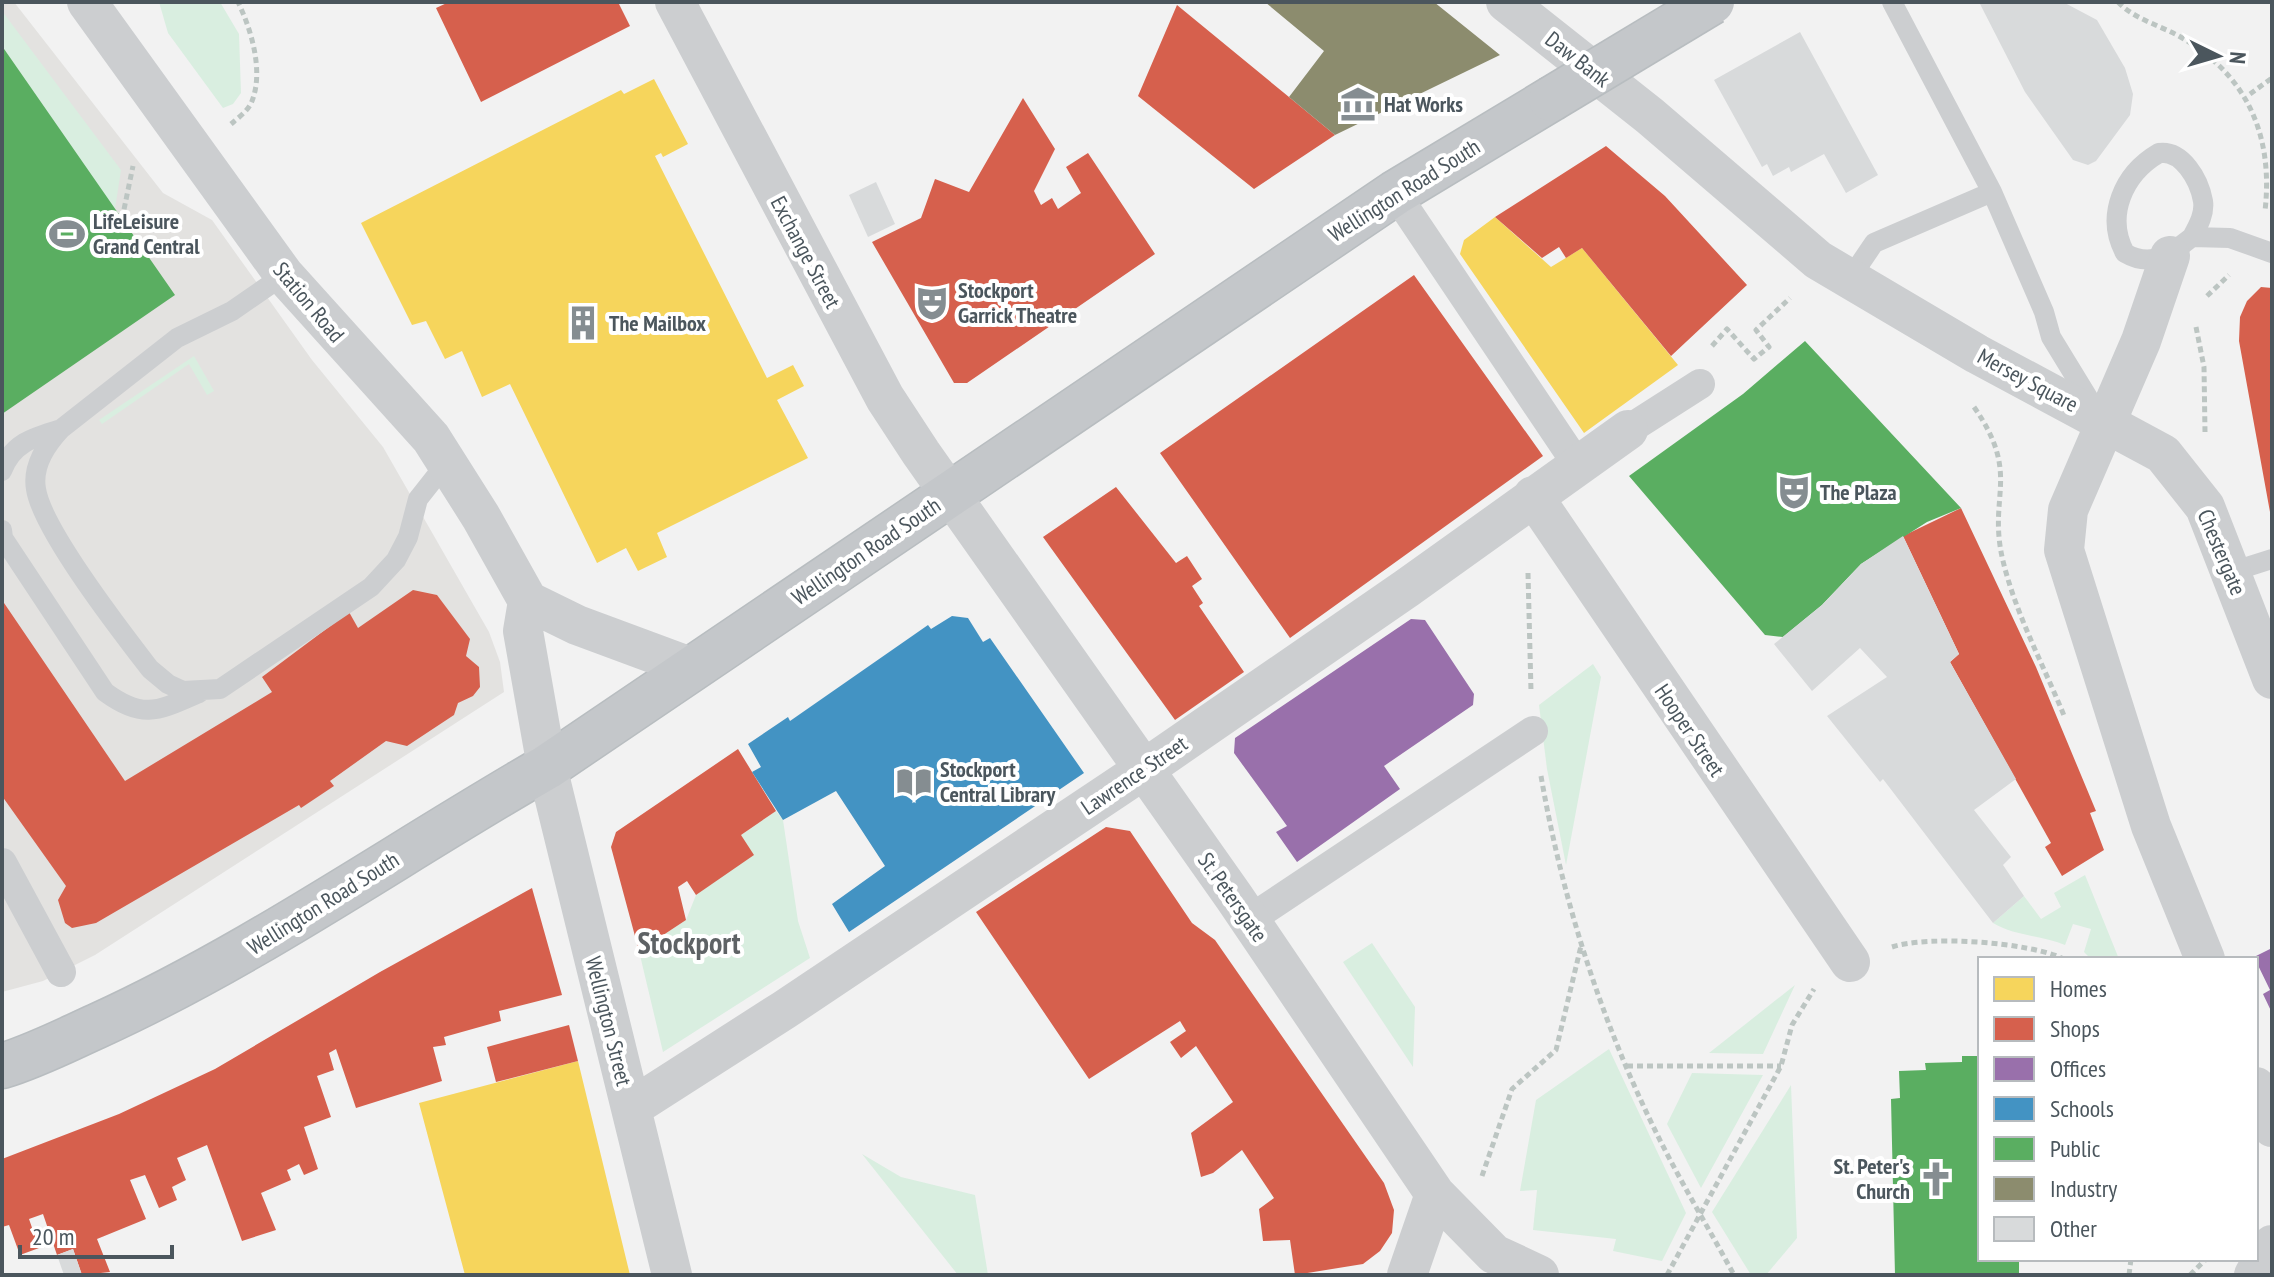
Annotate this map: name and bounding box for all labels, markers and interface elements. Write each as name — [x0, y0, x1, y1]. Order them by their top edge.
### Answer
north arrow — [2178, 16, 2258, 96]
street label: Daw Bank — [1540, 25, 1617, 93]
text: N — [2223, 51, 2252, 65]
museum icon: Hat Works — [1339, 85, 1377, 123]
place label: Hat Works — [1384, 90, 1463, 118]
street label: Wellington Road South — [1323, 132, 1485, 248]
street label: Exchange Street — [765, 191, 847, 313]
place label: LifeLeisure Grand Central — [93, 207, 200, 260]
sports icon: LifeLeisure Grand Central — [48, 215, 86, 253]
street label: Station Road — [267, 256, 351, 348]
place label: Stockport Garrick Theatre — [958, 276, 1077, 329]
theatre icon: Stockport Garrick Theatre — [913, 284, 951, 322]
building icon: The Mailbox — [564, 304, 602, 342]
place label: The Mailbox — [609, 309, 706, 337]
street label: Mersey Square — [1973, 342, 2083, 418]
theatre icon: The Plaza — [1775, 473, 1813, 511]
place label: The Plaza — [1820, 478, 1897, 506]
street label: Wellington Road South — [786, 491, 946, 611]
street label: Chestergate — [2191, 505, 2253, 599]
street label: Hooper Street — [1649, 678, 1731, 782]
street label: Lawrence Street — [1076, 729, 1192, 821]
place label: Stockport Central Library — [940, 755, 1057, 808]
library icon: Stockport Central Library — [895, 763, 933, 801]
street label: Wellington Road South — [242, 845, 404, 961]
street label: St. Petersgate — [1192, 847, 1274, 947]
district label: Stockport — [637, 923, 741, 962]
street label: Wellington Street — [579, 953, 639, 1089]
legend — [1978, 957, 2258, 1261]
text: Homes — [2050, 973, 2107, 1004]
text: Shops — [2050, 1013, 2100, 1044]
text: Offices — [2050, 1053, 2106, 1084]
text: Schools — [2050, 1093, 2114, 1124]
text: Public — [2050, 1133, 2101, 1164]
place label: St. Peter's Church — [1833, 1152, 1910, 1205]
church icon: St. Peter's Church — [1917, 1160, 1955, 1198]
text: Industry — [2050, 1173, 2117, 1204]
scale bar — [20, 1209, 172, 1259]
text: Other — [2050, 1213, 2097, 1244]
text: 20 m — [32, 1221, 74, 1252]

